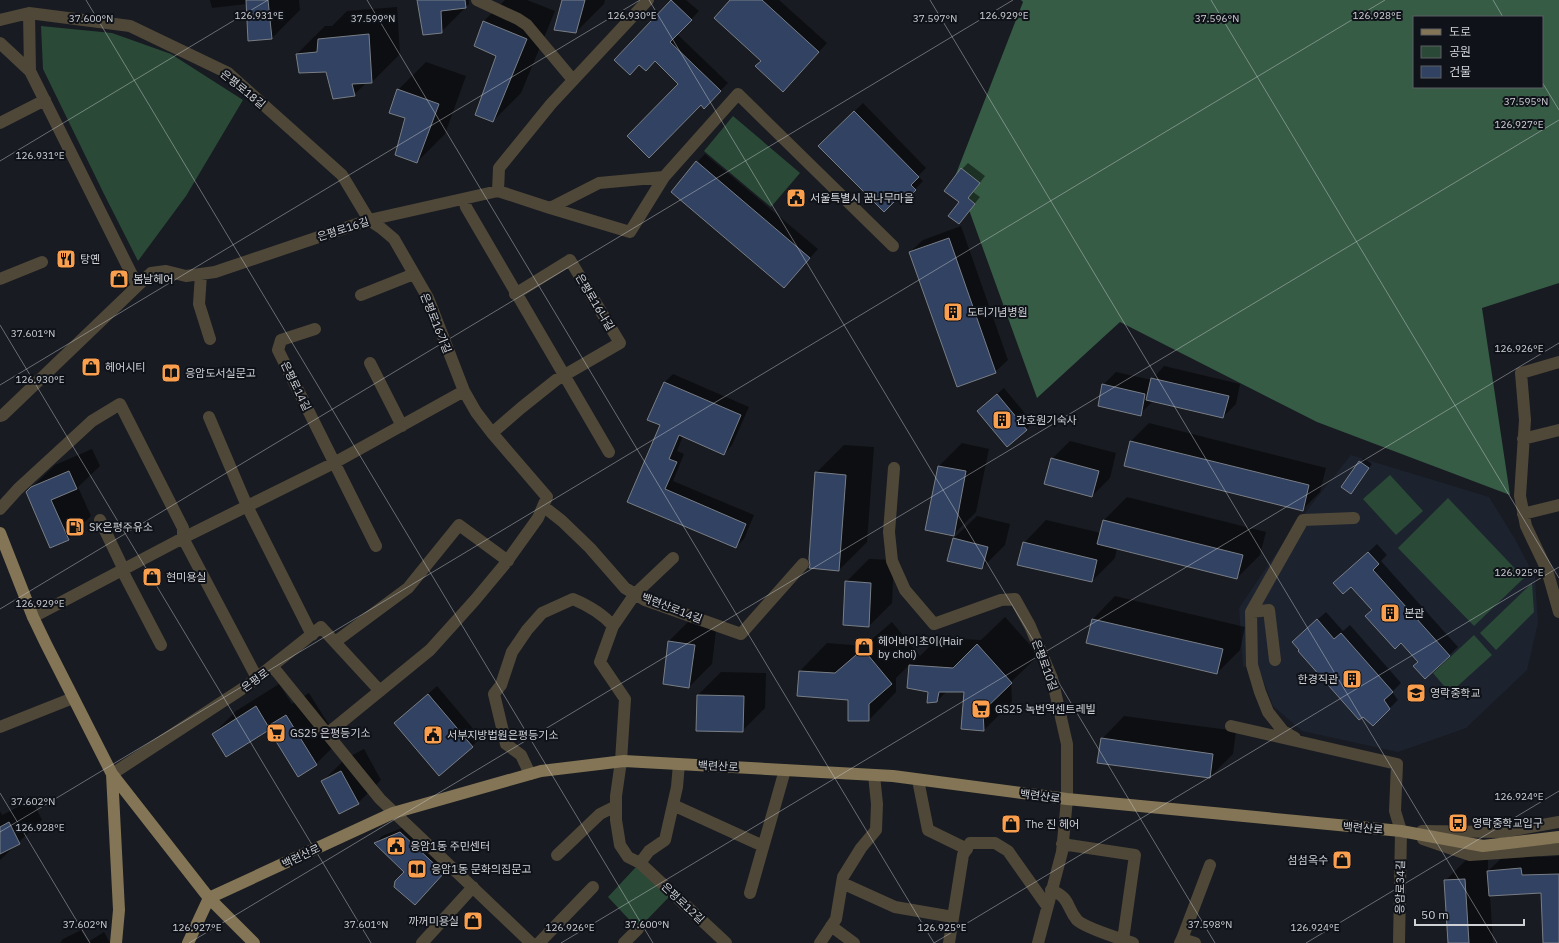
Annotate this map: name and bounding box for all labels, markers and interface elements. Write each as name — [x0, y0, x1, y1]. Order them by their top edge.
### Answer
text: 126.931°E — [234, 9, 284, 22]
text: 126.930°E — [607, 9, 657, 22]
text: 126.929°E — [979, 9, 1029, 22]
text: 126.928°E — [1352, 9, 1402, 22]
text: 37.600°N — [69, 12, 113, 25]
text: 37.599°N — [351, 12, 395, 25]
text: 37.597°N — [913, 12, 957, 25]
text: 37.596°N — [1195, 12, 1239, 25]
legend — [1413, 16, 1543, 88]
text: 도로 — [1449, 24, 1471, 39]
text: 공원 — [1449, 44, 1471, 59]
text: 건물 — [1449, 64, 1471, 79]
street label: 은평로18길 — [218, 67, 268, 111]
text: 37.595°N — [1504, 95, 1548, 108]
text: 126.927°E — [1494, 118, 1544, 131]
text: 126.931°E — [15, 149, 65, 162]
public building icon: 서울특별시 꿈나무마을 — [785, 187, 807, 209]
place label: 서울특별시 꿈나무마을 — [810, 191, 914, 205]
street label: 은평로16길 — [315, 214, 371, 244]
restaurant icon: 탕옌 — [55, 248, 77, 270]
place label: 탕옌 — [80, 252, 100, 266]
shop icon: 봄날헤어 — [108, 268, 130, 290]
street label: 은평로16나길 — [573, 271, 617, 333]
place label: 봄날헤어 — [133, 272, 173, 286]
street label: 은평로16가길 — [418, 291, 454, 355]
building icon: 도티기념병원 — [942, 301, 964, 323]
place label: 도티기념병원 — [967, 305, 1028, 319]
text: 37.601°N — [11, 327, 55, 340]
text: 126.926°E — [1494, 342, 1544, 355]
shop icon: 헤어시티 — [80, 356, 102, 378]
street label: 은평로14길 — [278, 359, 314, 413]
place label: 헤어시티 — [105, 360, 145, 374]
library icon: 응암도서실문고 — [160, 362, 182, 384]
place label: 응암도서실문고 — [185, 366, 256, 380]
text: 126.930°E — [15, 373, 65, 386]
building icon: 간호원기숙사 — [991, 409, 1013, 431]
place label: 간호원기숙사 — [1016, 413, 1077, 427]
fuel station icon: SK은평주유소 — [64, 516, 86, 538]
place label: SK은평주유소 — [89, 520, 153, 534]
shop icon: 현미용실 — [141, 566, 163, 588]
text: 126.925°E — [1494, 566, 1544, 579]
place label: 현미용실 — [166, 570, 206, 584]
street label: 백련산로14길 — [640, 590, 704, 626]
text: 126.929°E — [15, 597, 65, 610]
building icon: 본관 — [1379, 602, 1401, 624]
place label: 본관 — [1404, 606, 1424, 620]
place label: 헤어바이초이(Hair by choi) — [878, 634, 963, 661]
shop icon: 헤어바이초이(Hair by choi) — [853, 636, 875, 658]
street label: 은평로10길 — [1029, 637, 1061, 693]
street label: 은평로 — [239, 665, 271, 695]
building icon: 한경직관 — [1341, 668, 1363, 690]
place label: 한경직관 — [1298, 672, 1338, 686]
school or university icon: 영락중학교 — [1405, 682, 1427, 704]
place label: 영락중학교 — [1430, 686, 1481, 700]
supermarket icon: GS25 녹번역센트레빌 — [970, 698, 992, 720]
place label: GS25 녹번역센트레빌 — [995, 702, 1096, 716]
supermarket icon: GS25 은평등기소 — [265, 722, 287, 744]
public building icon: 서부지방법원은평등기소 — [422, 724, 444, 746]
place label: GS25 은평등기소 — [290, 726, 370, 740]
place label: 서부지방법원은평등기소 — [447, 728, 558, 742]
street label: 백련산로 — [697, 758, 739, 774]
street label: 백련산로 — [1019, 786, 1061, 806]
text: 126.924°E — [1494, 790, 1544, 803]
text: 37.602°N — [11, 795, 55, 808]
bus stop icon: 영락중학교입구 — [1447, 812, 1469, 834]
shop icon: The 진 헤어 — [1000, 813, 1022, 835]
place label: 영락중학교입구 — [1472, 816, 1543, 830]
place label: The 진 헤어 — [1025, 817, 1079, 831]
street label: 백련산로 — [1342, 819, 1384, 837]
text: 126.928°E — [15, 821, 65, 834]
public building icon: 응암1동 주민센터 — [385, 835, 407, 857]
place label: 응암1동 주민센터 — [410, 839, 490, 853]
street label: 백련산로 — [280, 841, 322, 871]
shop icon: 섬섬옥수 — [1331, 849, 1353, 871]
place label: 섬섬옥수 — [1288, 853, 1328, 867]
library icon: 응암1동 문화의집문고 — [406, 858, 428, 880]
street label: 응암로34길 — [1393, 860, 1407, 914]
place label: 응암1동 문화의집문고 — [431, 862, 531, 876]
street label: 은평로12길 — [659, 880, 707, 926]
scale bar — [1415, 901, 1524, 927]
text: 50 m — [1421, 907, 1449, 922]
shop icon: 까꺼미용실 — [462, 910, 484, 932]
place label: 까꺼미용실 — [408, 914, 459, 928]
text: 37.602°N — [63, 918, 107, 931]
text: 37.601°N — [344, 918, 388, 931]
text: 37.600°N — [625, 918, 669, 931]
text: 37.598°N — [1188, 918, 1232, 931]
text: 126.927°E — [172, 921, 222, 934]
text: 126.926°E — [545, 921, 595, 934]
text: 126.925°E — [917, 921, 967, 934]
text: 126.924°E — [1290, 921, 1340, 934]

